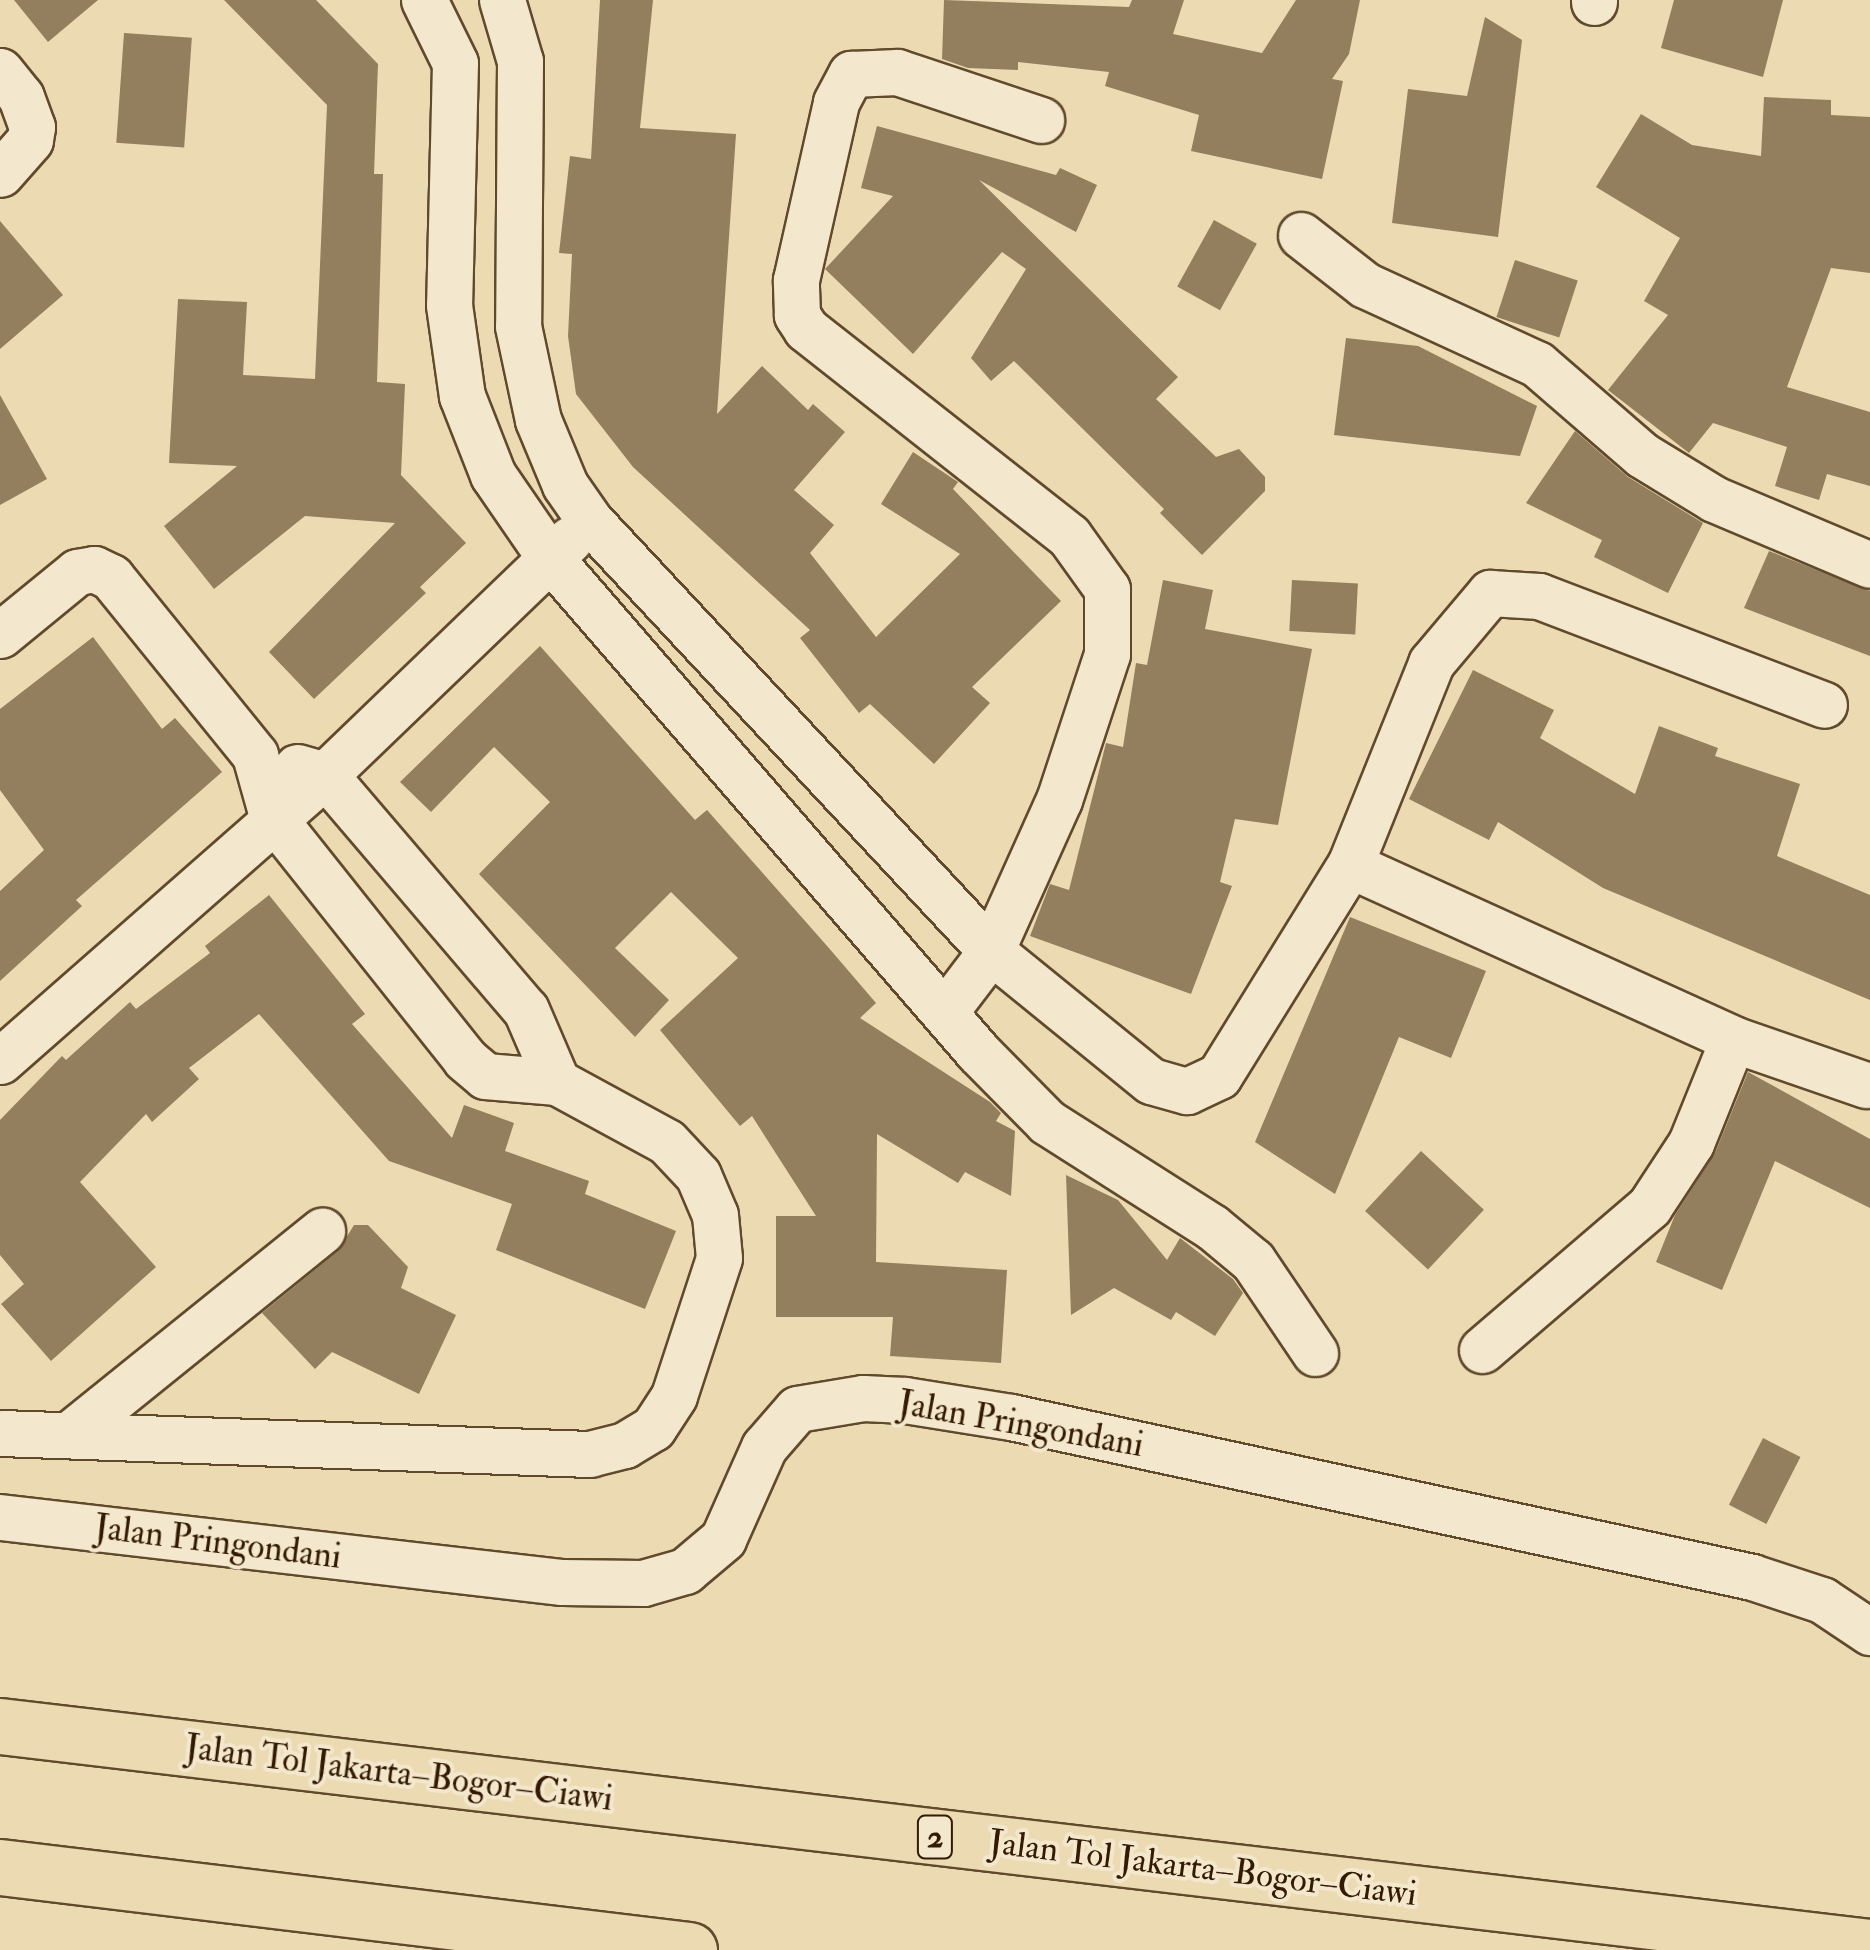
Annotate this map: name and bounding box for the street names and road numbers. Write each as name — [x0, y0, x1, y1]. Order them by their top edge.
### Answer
street label: Jalan Pringondani — [895, 1382, 1147, 1466]
street label: Jalan Pringondani — [92, 1506, 344, 1578]
street label: Jalan Tol Jakarta–Bogor–Ciawi — [183, 1726, 615, 1820]
road number: 2 — [915, 1810, 955, 1864]
street label: Jalan Tol Jakarta–Bogor–Ciawi — [987, 1821, 1419, 1915]

